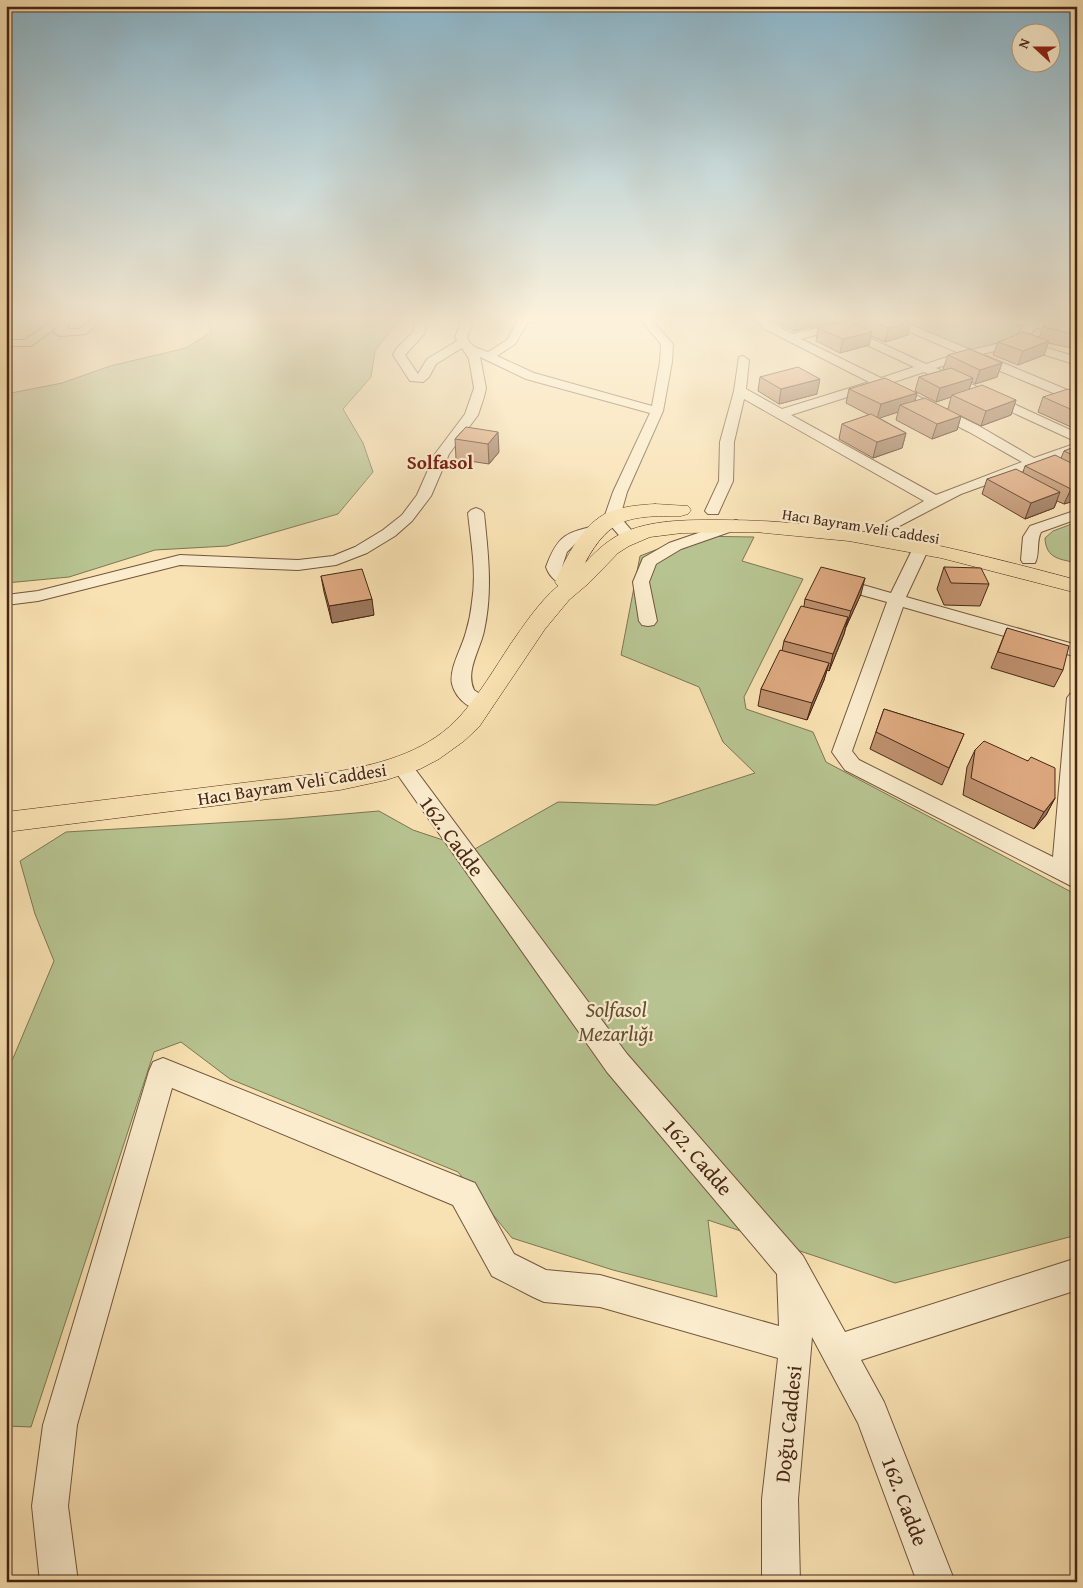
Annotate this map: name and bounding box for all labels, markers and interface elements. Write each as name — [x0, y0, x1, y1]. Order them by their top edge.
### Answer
north arrow — [1010, 22, 1060, 72]
text: N — [1013, 35, 1035, 51]
district label: Solfasol — [407, 448, 473, 476]
street label: Hacı Bayram Veli Caddesi — [781, 503, 941, 549]
street label: Hacı Bayram Veli Caddesi — [196, 756, 388, 812]
street label: 162. Cadde — [412, 789, 492, 883]
park label: Solfasol Mezarlığı — [578, 994, 654, 1049]
street label: 162. Cadde — [656, 1111, 741, 1203]
street label: Doğu Caddesi — [766, 1364, 810, 1484]
street label: 162. Cadde — [874, 1452, 936, 1550]

